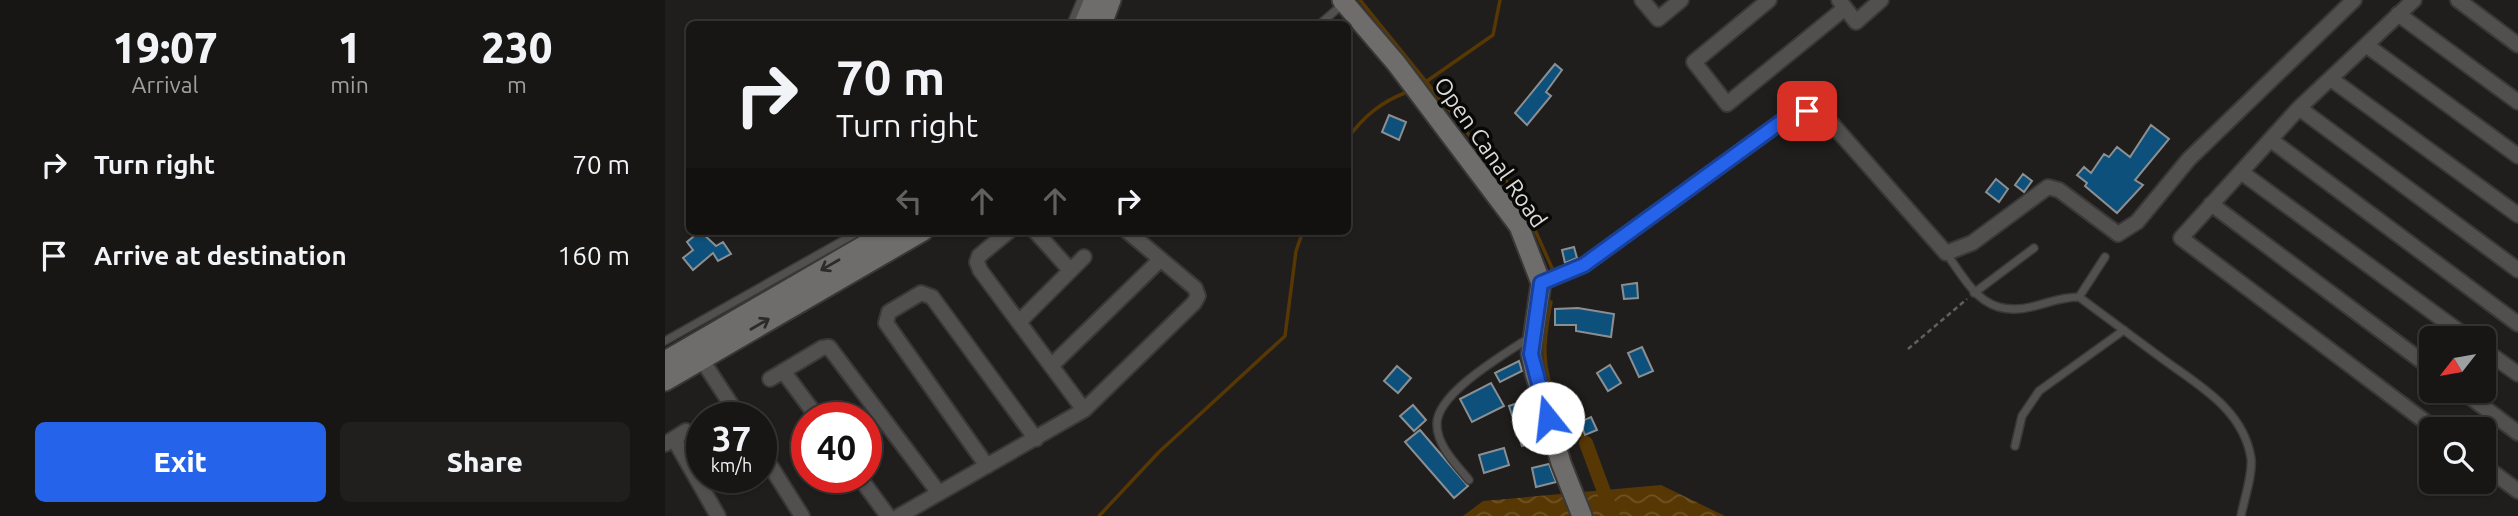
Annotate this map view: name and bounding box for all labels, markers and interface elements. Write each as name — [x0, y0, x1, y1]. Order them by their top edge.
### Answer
text: 19:07 — [113, 24, 218, 71]
text: 1 — [338, 24, 361, 71]
text: 230 — [481, 24, 552, 71]
icon: right — [721, 49, 812, 140]
text: 70 m — [836, 49, 945, 104]
text: Arrival — [132, 72, 199, 97]
text: min — [330, 72, 369, 97]
text: m — [507, 72, 527, 97]
street label: Open Canal Road — [1430, 72, 1552, 232]
pin — [1777, 81, 1837, 141]
icon: arrive — [1788, 92, 1826, 130]
text: Turn right — [836, 107, 978, 143]
icon: right — [35, 146, 73, 184]
text: Turn right — [94, 150, 215, 179]
text: 70 m — [572, 150, 630, 179]
icon: left — [890, 182, 928, 220]
icon: ahead — [963, 182, 1001, 220]
icon: ahead — [1036, 182, 1074, 220]
icon: right — [1109, 182, 1147, 220]
icon: arrive — [35, 237, 73, 275]
text: Arrive at destination — [94, 241, 347, 270]
text: 160 m — [558, 241, 630, 270]
one-way arrow — [821, 258, 841, 272]
one-way arrow — [750, 317, 770, 331]
north arrow — [2419, 326, 2495, 402]
map controls — [2419, 326, 2496, 494]
position arrow — [1511, 381, 1585, 455]
speed limit sign: 40 — [791, 402, 882, 493]
button: search — [2419, 417, 2496, 494]
text: 37 — [712, 418, 751, 458]
button: Exit — [35, 422, 326, 502]
button: Share — [340, 422, 630, 502]
text: km/h — [711, 455, 752, 475]

